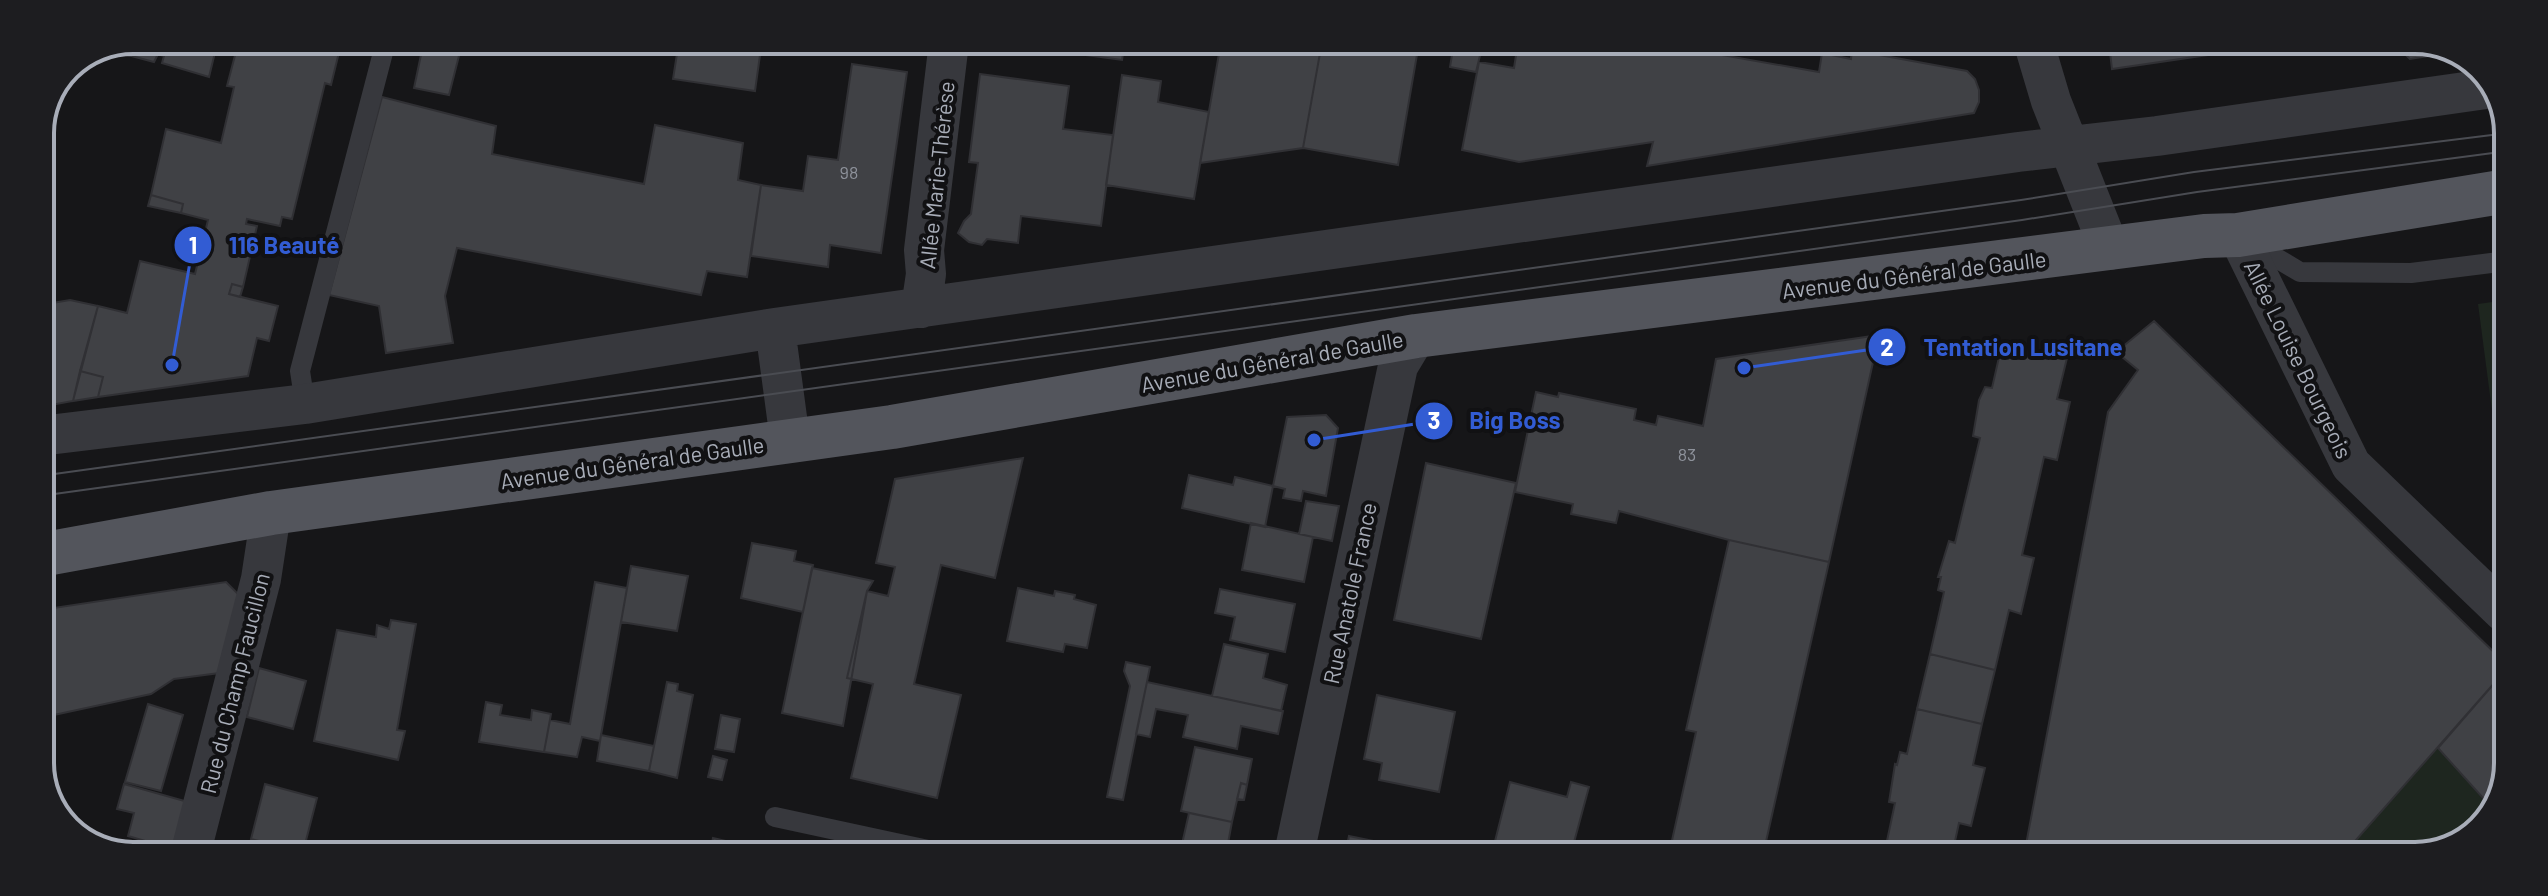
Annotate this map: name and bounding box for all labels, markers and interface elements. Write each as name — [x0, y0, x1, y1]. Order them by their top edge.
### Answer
street label: Allée Marie-Thérèse — [913, 80, 959, 270]
house number: 98 — [840, 161, 858, 183]
callout: 116 Beauté — [173, 221, 355, 269]
text: 1 — [189, 230, 197, 259]
text: 116 Beauté — [229, 230, 339, 259]
street label: Avenue du Général de Gaulle — [1780, 245, 2048, 303]
street label: Allée Louise Bourgeois — [2240, 256, 2358, 462]
callout: Tentation Lusitane — [1867, 323, 2138, 371]
street label: Avenue du Général de Gaulle — [1139, 325, 1405, 397]
text: 2 — [1880, 332, 1894, 361]
text: Tentation Lusitane — [1923, 332, 2123, 361]
callout: Big Boss — [1414, 397, 1577, 445]
text: 3 — [1428, 405, 1440, 434]
text: Big Boss — [1469, 405, 1561, 434]
street label: Avenue du Général de Gaulle — [498, 431, 766, 493]
house number: 83 — [1678, 443, 1696, 465]
street label: Rue Anatole France — [1317, 500, 1381, 686]
street label: Rue du Champ Faucillon — [194, 570, 274, 796]

